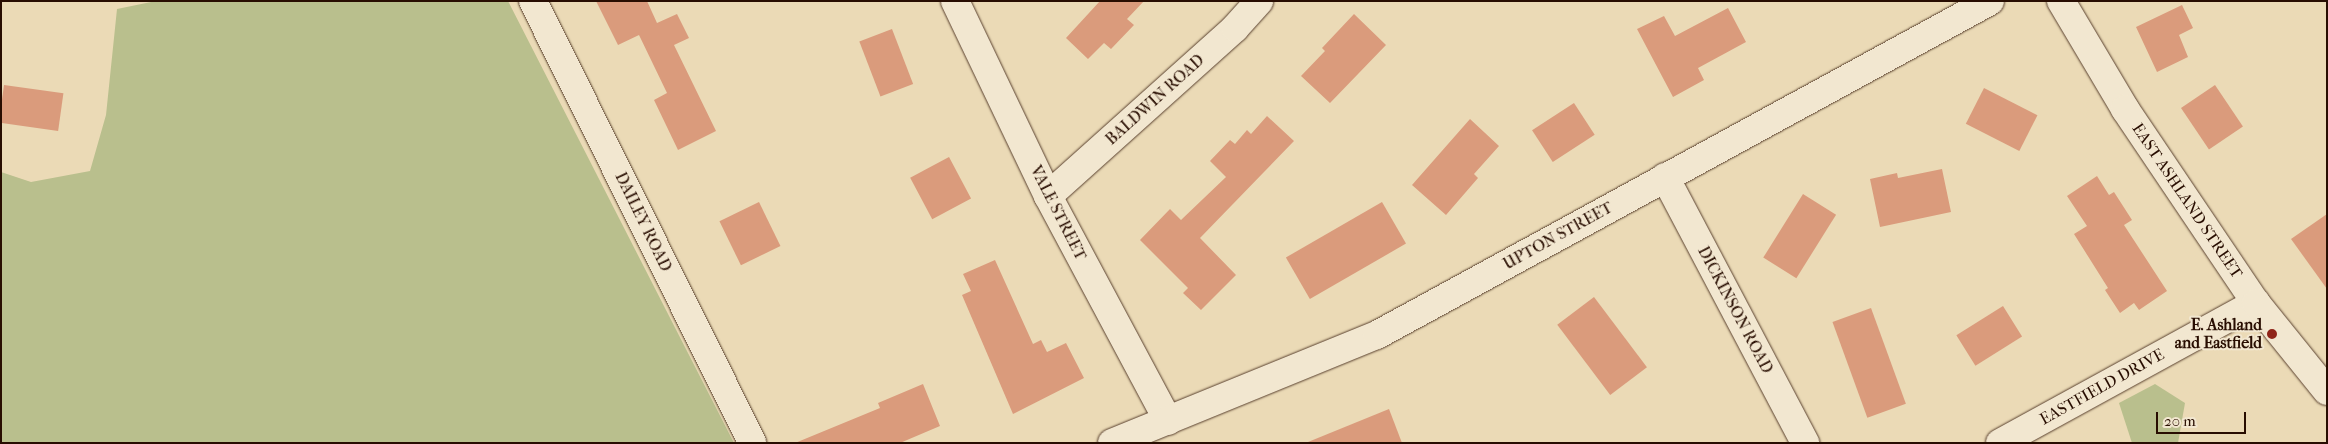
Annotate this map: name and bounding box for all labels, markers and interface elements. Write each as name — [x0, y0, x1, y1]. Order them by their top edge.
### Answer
street label: BALDWIN ROAD — [1102, 51, 1208, 149]
street label: EAST ASHLAND STREET — [2128, 120, 2246, 282]
street label: VALE STREET — [1026, 162, 1090, 264]
street label: DAILEY ROAD — [611, 169, 675, 275]
street label: UPTON STREET — [1500, 198, 1616, 274]
street label: DICKINSON ROAD — [1693, 243, 1777, 377]
place label: E. Ashland and Eastfield — [2175, 315, 2262, 353]
marker: E. Ashland and Eastfield — [2266, 328, 2278, 340]
street label: EASTFIELD DRIVE — [2036, 345, 2168, 429]
scale bar — [2158, 402, 2248, 434]
text: 20 m — [2164, 412, 2196, 430]

